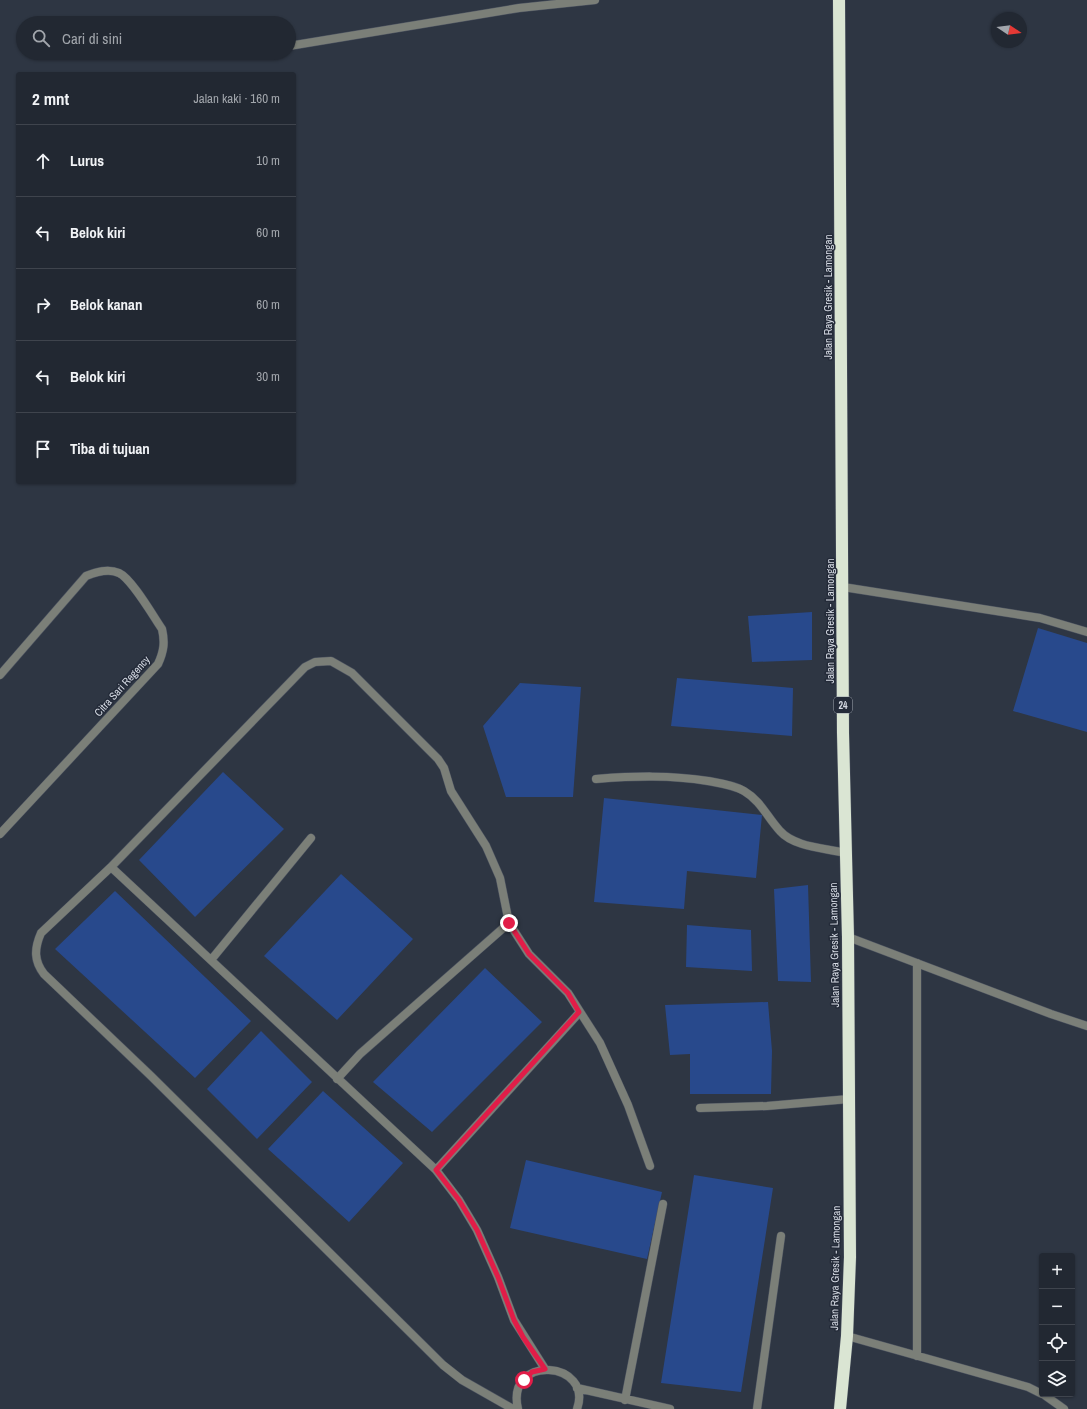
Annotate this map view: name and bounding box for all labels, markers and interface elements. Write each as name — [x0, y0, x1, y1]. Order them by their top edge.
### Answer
north arrow — [991, 12, 1027, 48]
search box — [16, 16, 296, 60]
icon: search — [30, 27, 52, 49]
text: Cari di sini — [62, 28, 122, 49]
text: 2 mnt — [32, 87, 69, 110]
text: Jalan kaki · 160 m — [193, 90, 280, 107]
icon: ahead — [32, 150, 54, 172]
text: Lurus — [70, 150, 104, 171]
text: 10 m — [256, 152, 280, 169]
icon: left — [32, 222, 54, 244]
text: Belok kiri — [70, 222, 125, 243]
text: 60 m — [256, 224, 280, 241]
street label: Jalan Raya Gresik - Lamongan — [821, 235, 835, 359]
icon: right — [32, 294, 54, 316]
text: Belok kanan — [70, 294, 142, 315]
text: 60 m — [256, 296, 280, 313]
icon: left — [32, 366, 54, 388]
text: Belok kiri — [70, 366, 125, 387]
text: 30 m — [256, 368, 280, 385]
icon: arrive — [32, 438, 54, 460]
text: Tiba di tujuan — [70, 438, 150, 459]
street label: Jalan Raya Gresik - Lamongan — [823, 559, 837, 683]
street label: Citra Sari Regency — [91, 652, 153, 719]
road number: 24 — [834, 697, 852, 713]
street label: Jalan Raya Gresik - Lamongan — [826, 882, 842, 1008]
route end — [500, 914, 518, 932]
street label: Jalan Raya Gresik - Lamongan — [827, 1205, 843, 1331]
map controls — [1039, 1253, 1075, 1397]
button: + — [1039, 1253, 1075, 1289]
button: − — [1039, 1289, 1075, 1325]
button: locate — [1039, 1325, 1075, 1361]
button: layers — [1039, 1361, 1075, 1397]
route start — [515, 1371, 533, 1389]

